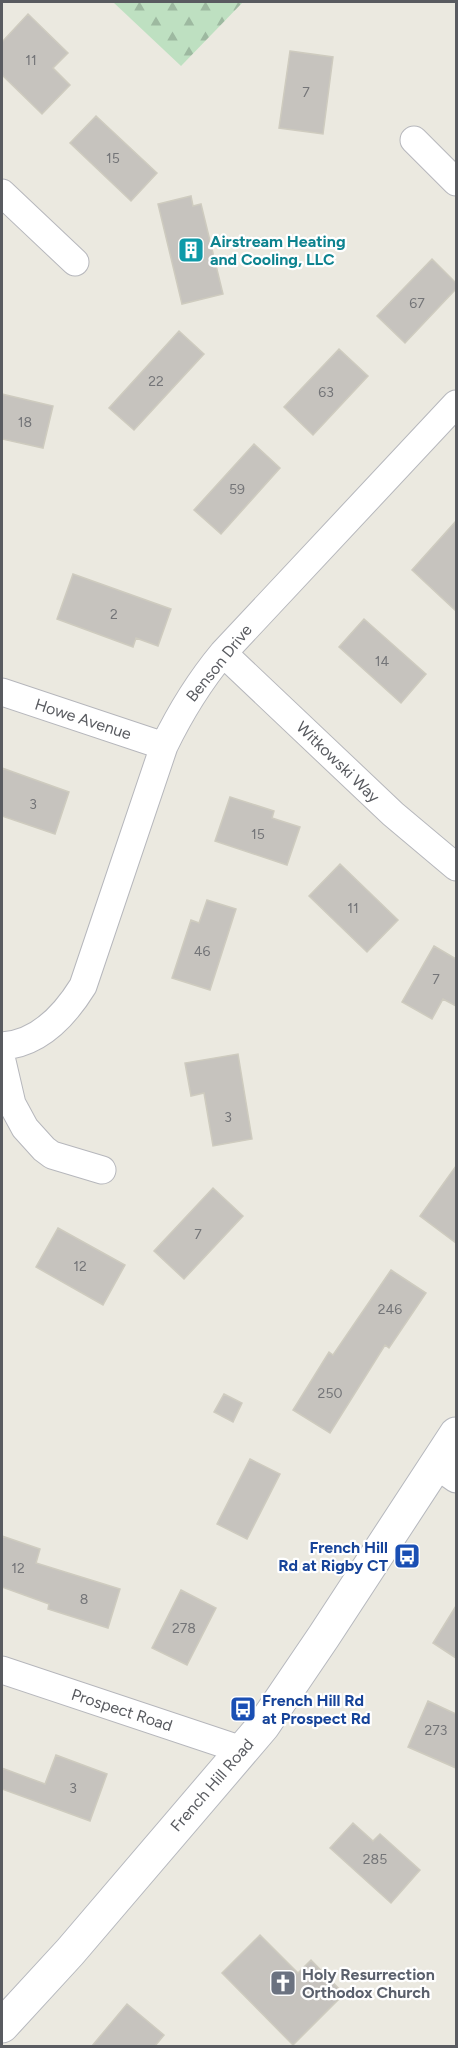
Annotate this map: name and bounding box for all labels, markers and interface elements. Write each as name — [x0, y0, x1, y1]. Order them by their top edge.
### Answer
house number: 11 — [25, 52, 37, 69]
house number: 7 — [302, 84, 310, 101]
house number: 15 — [106, 150, 120, 167]
place label: Airstream Heating and Cooling, LLC — [210, 232, 346, 269]
building icon: Airstream Heating and Cooling, LLC — [176, 235, 206, 265]
house number: 67 — [409, 295, 425, 312]
house number: 22 — [148, 373, 164, 390]
house number: 63 — [318, 384, 334, 401]
house number: 18 — [18, 414, 32, 431]
house number: 59 — [229, 481, 245, 498]
house number: 2 — [110, 606, 118, 623]
street label: Benson Drive — [182, 620, 256, 706]
house number: 14 — [375, 653, 390, 670]
street label: Howe Avenue — [32, 694, 134, 744]
street label: Witkowski Way — [292, 718, 384, 807]
house number: 3 — [29, 796, 37, 813]
house number: 15 — [251, 826, 265, 843]
house number: 11 — [347, 900, 359, 917]
house number: 46 — [194, 943, 210, 960]
house number: 7 — [432, 971, 440, 988]
house number: 3 — [224, 1109, 232, 1126]
house number: 7 — [194, 1226, 202, 1243]
house number: 12 — [73, 1258, 87, 1275]
house number: 246 — [378, 1301, 402, 1318]
house number: 250 — [318, 1385, 342, 1402]
place label: French Hill Rd at Rigby CT — [278, 1538, 389, 1575]
bus stop icon: French Hill Rd at Rigby CT — [392, 1541, 422, 1571]
house number: 12 — [11, 1560, 25, 1577]
house number: 8 — [80, 1591, 88, 1608]
house number: 278 — [172, 1620, 196, 1637]
street label: Prospect Road — [69, 1685, 175, 1735]
place label: French Hill Rd at Prospect Rd — [262, 1691, 371, 1728]
bus stop icon: French Hill Rd at Prospect Rd — [228, 1694, 258, 1724]
house number: 273 — [425, 1722, 447, 1739]
street label: French Hill Road — [167, 1735, 257, 1835]
house number: 3 — [69, 1780, 77, 1797]
house number: 285 — [363, 1851, 387, 1868]
place label: Holy Resurrection Orthodox Church — [302, 1965, 435, 2002]
church icon: Holy Resurrection Orthodox Church — [268, 1968, 298, 1998]

